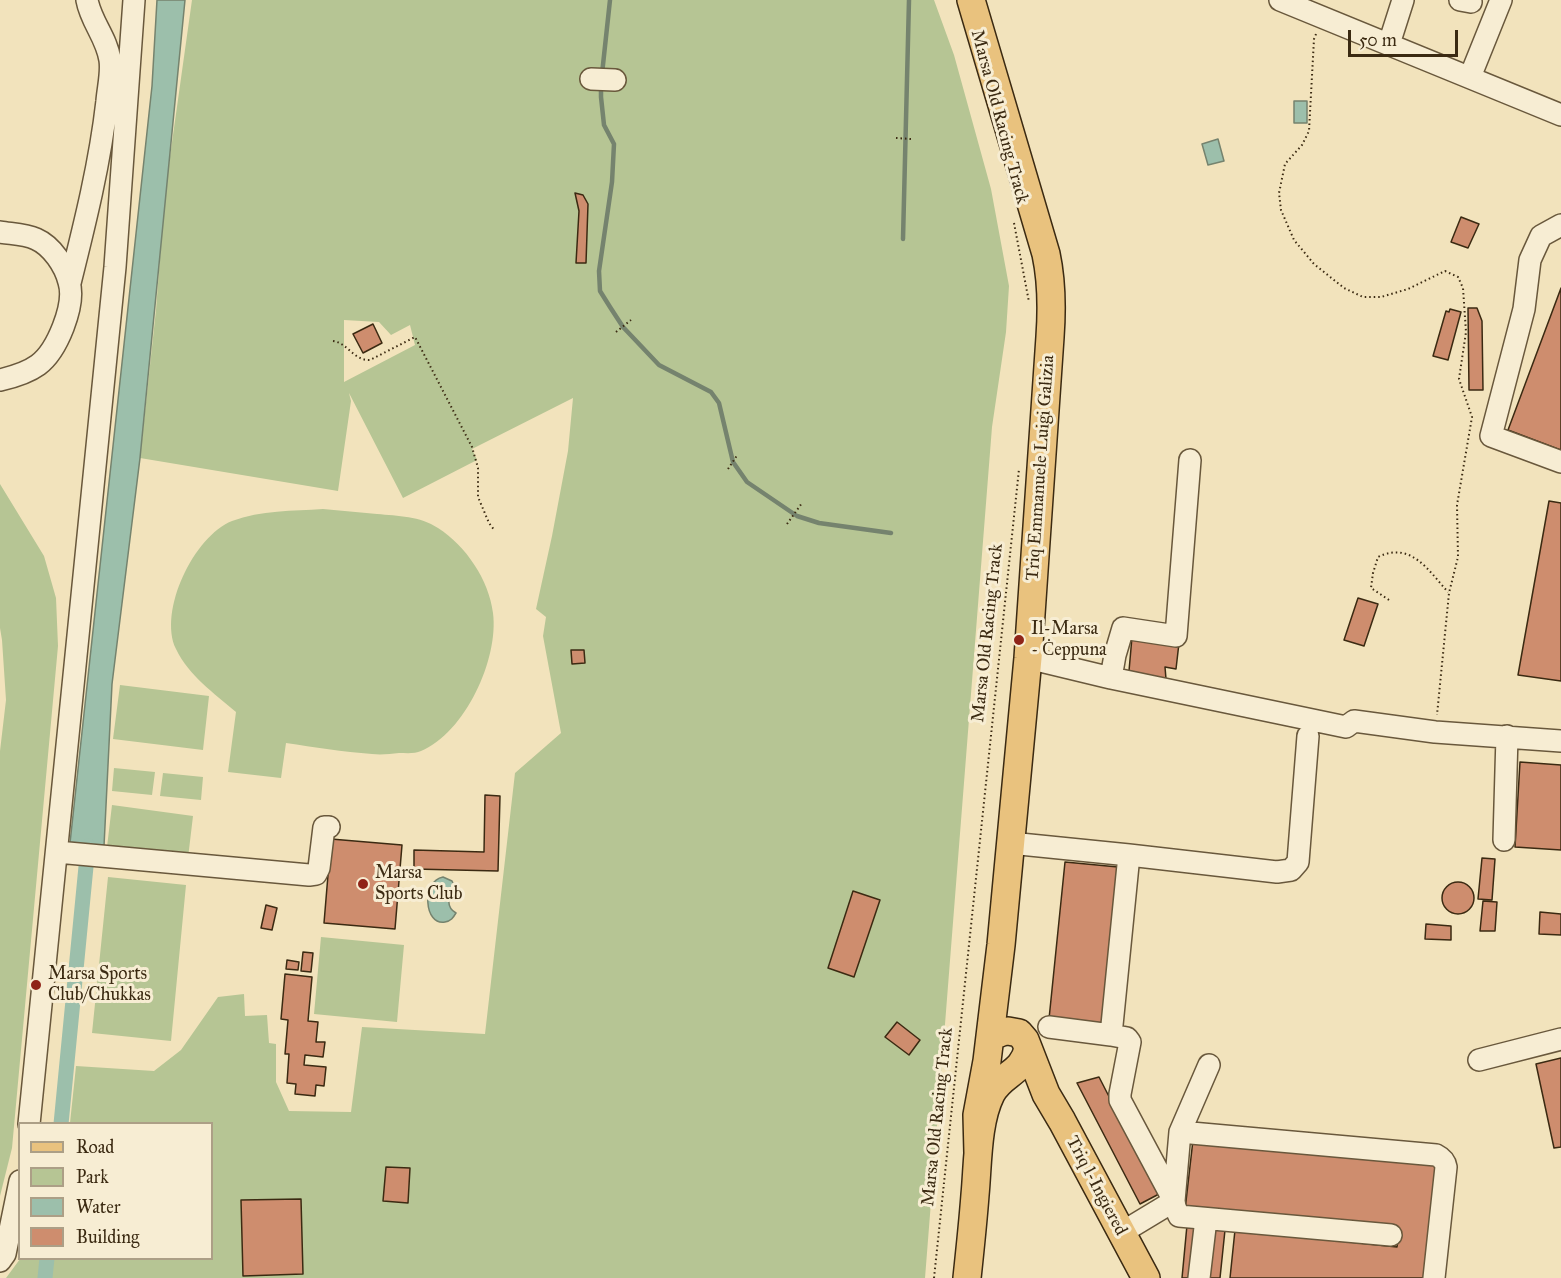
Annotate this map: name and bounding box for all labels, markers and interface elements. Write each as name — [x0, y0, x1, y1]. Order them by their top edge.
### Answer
scale bar — [1351, 18, 1460, 56]
street label: Marsa Old Racing Track — [965, 28, 1033, 206]
text: 50 m — [1359, 29, 1397, 51]
street label: Triq Emmanuele Luigi Galizia — [1022, 354, 1060, 582]
street label: Marsa Old Racing Track — [968, 543, 1008, 723]
place label: Il-Marsa - Ċeppuna — [1031, 619, 1107, 662]
marker: Il-Marsa - Ċeppuna — [1012, 633, 1026, 647]
place label: Marsa Sports Club — [375, 863, 462, 906]
marker: Marsa Sports Club — [356, 877, 370, 891]
place label: Marsa Sports Club/Chukkas — [48, 964, 151, 1006]
marker: Marsa Sports Club/Chukkas — [29, 978, 43, 992]
street label: Marsa Old Racing Track — [918, 1027, 958, 1207]
legend — [18, 1122, 213, 1260]
street label: Triq l-Ingiered — [1061, 1133, 1131, 1239]
text: Road — [76, 1136, 114, 1158]
text: Park — [76, 1166, 109, 1188]
text: Water — [76, 1196, 120, 1218]
text: Building — [76, 1226, 139, 1248]

